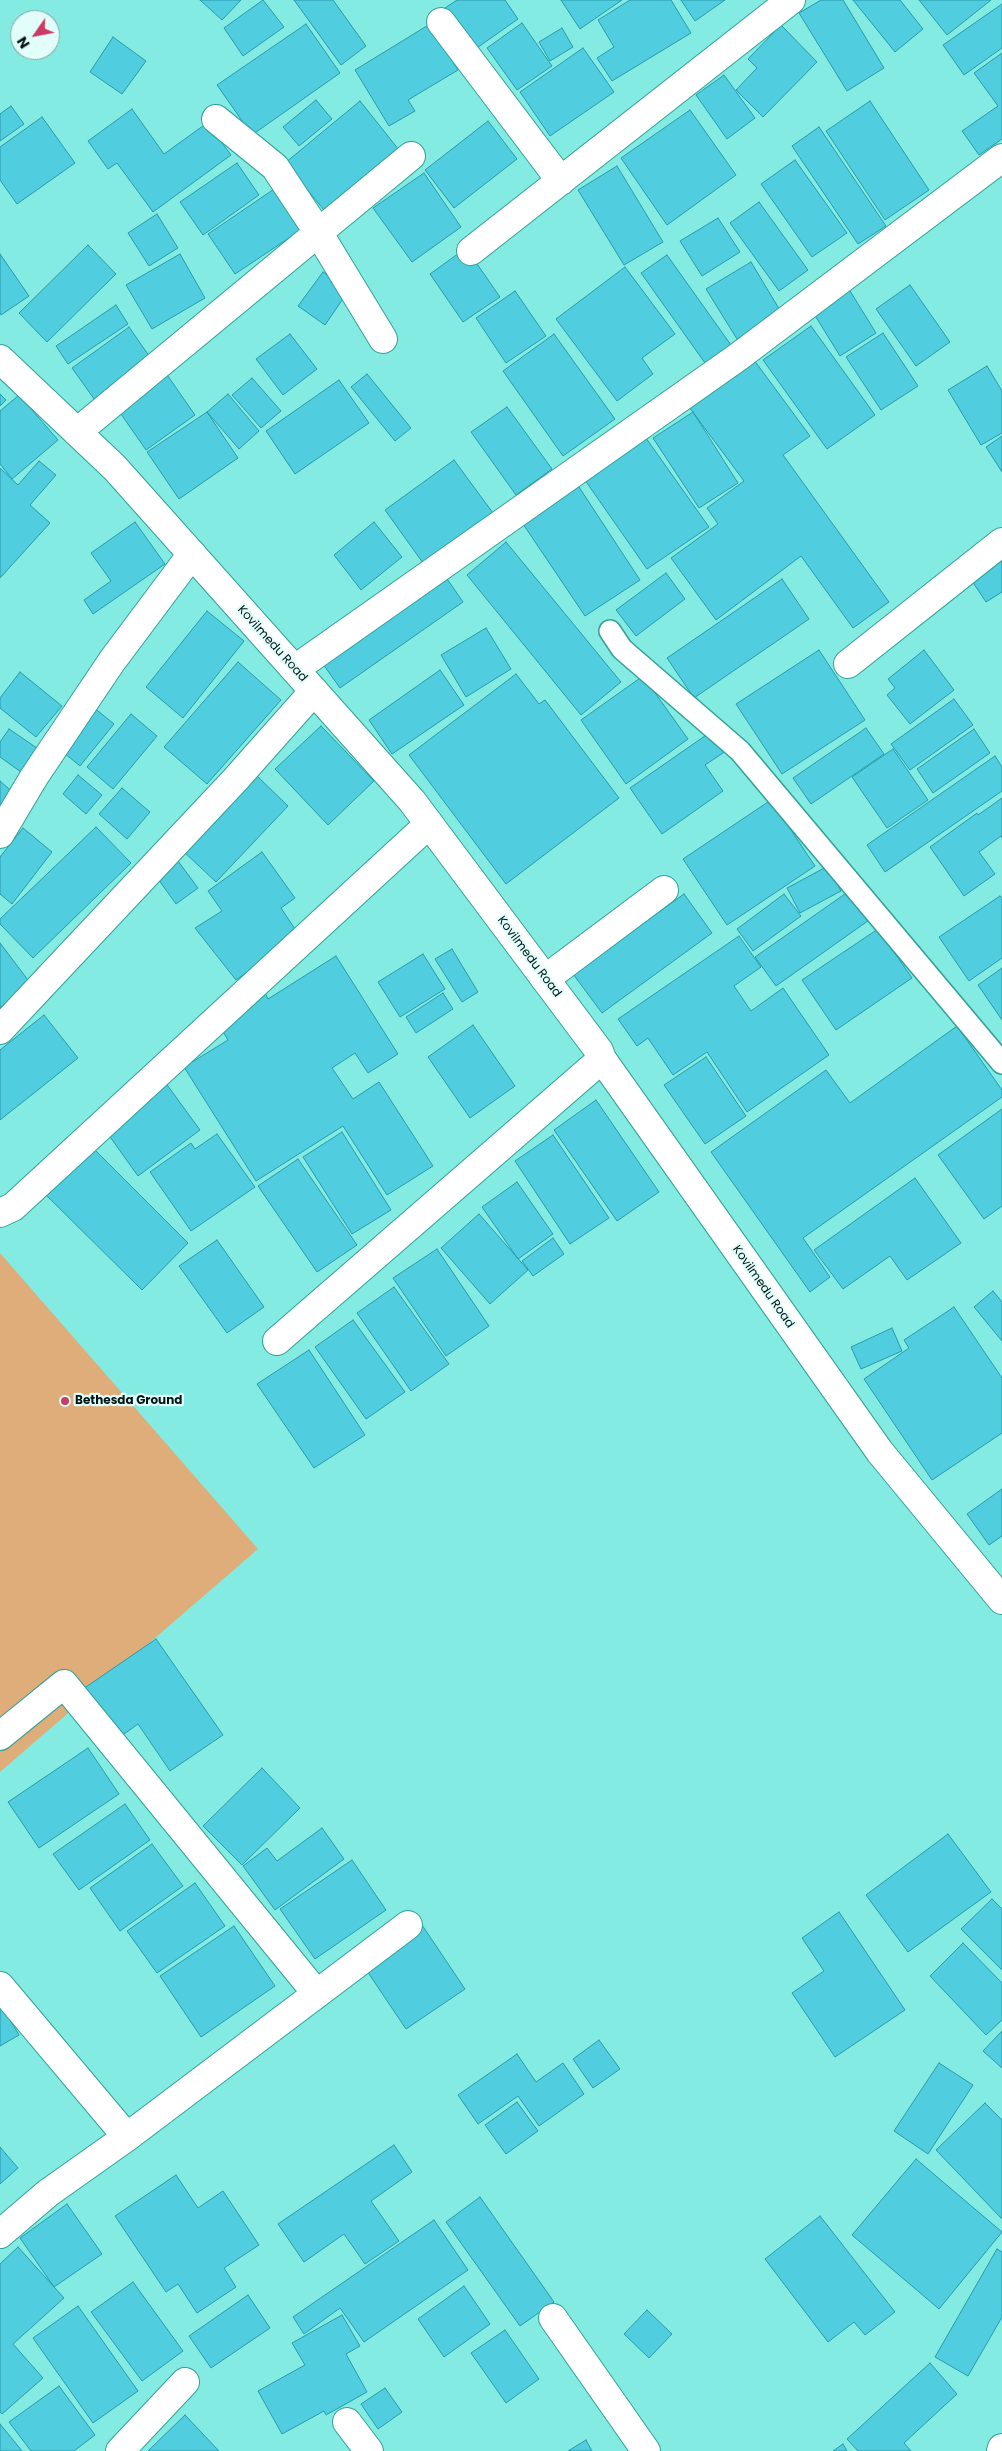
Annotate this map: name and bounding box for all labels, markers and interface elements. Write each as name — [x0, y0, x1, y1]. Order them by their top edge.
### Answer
north arrow — [10, 10, 60, 60]
text: N — [12, 33, 35, 52]
street label: Kovilmedu Road — [234, 603, 310, 685]
street label: Kovilmedu Road — [494, 914, 564, 1000]
street label: Kovilmedu Road — [729, 1243, 797, 1331]
place label: Bethesda Ground — [75, 1394, 182, 1408]
marker: Bethesda Ground — [59, 1395, 71, 1407]

